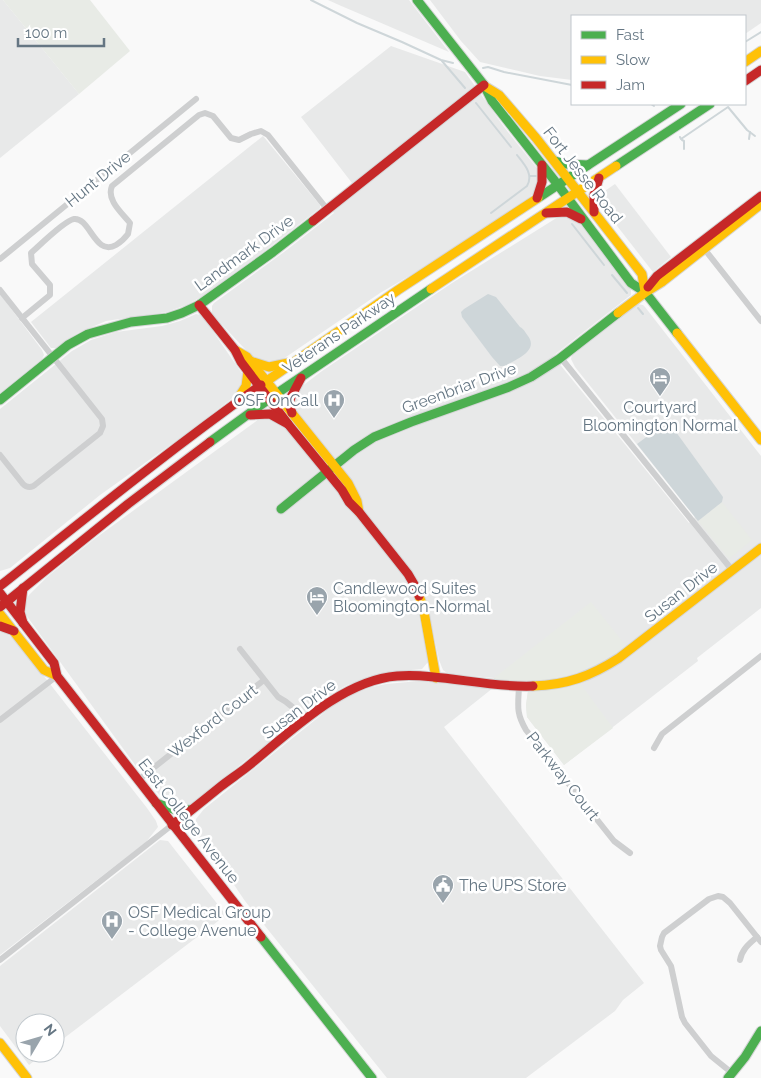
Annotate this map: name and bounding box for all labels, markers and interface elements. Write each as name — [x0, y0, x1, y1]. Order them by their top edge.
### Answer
scale bar — [18, 15, 104, 47]
legend — [571, 15, 746, 105]
text: 100 m — [25, 24, 67, 42]
text: Fast — [616, 26, 644, 44]
text: Slow — [616, 51, 650, 69]
text: Jam — [616, 76, 645, 94]
street label: Fort Jesse Road — [539, 123, 627, 227]
street label: Hunt Drive — [62, 147, 134, 211]
street label: Landmark Drive — [191, 211, 297, 295]
street label: Veterans Parkway — [279, 288, 399, 378]
street label: Greenbriar Drive — [399, 359, 519, 417]
hotel icon: Courtyard Bloomington Normal — [648, 366, 672, 397]
hospital icon: OSF OnCall — [322, 388, 346, 419]
place label: OSF OnCall — [234, 391, 319, 410]
place label: Courtyard Bloomington Normal — [583, 398, 738, 435]
street label: Susan Drive — [641, 558, 721, 626]
place label: Candlewood Suites Bloomington-Normal — [333, 579, 491, 616]
hotel icon: Candlewood Suites Bloomington-Normal — [305, 585, 329, 616]
street label: Susan Drive — [258, 675, 340, 743]
street label: Wexford Court — [165, 680, 262, 762]
street label: Parkway Court — [522, 728, 604, 825]
street label: East College Avenue — [134, 755, 244, 887]
public building icon: The UPS Store — [431, 873, 455, 904]
place label: The UPS Store — [459, 876, 566, 895]
place label: OSF Medical Group - College Avenue — [128, 903, 271, 940]
hospital icon: OSF Medical Group - College Avenue — [100, 909, 124, 940]
north arrow — [15, 1013, 65, 1063]
text: N — [41, 1021, 60, 1039]

